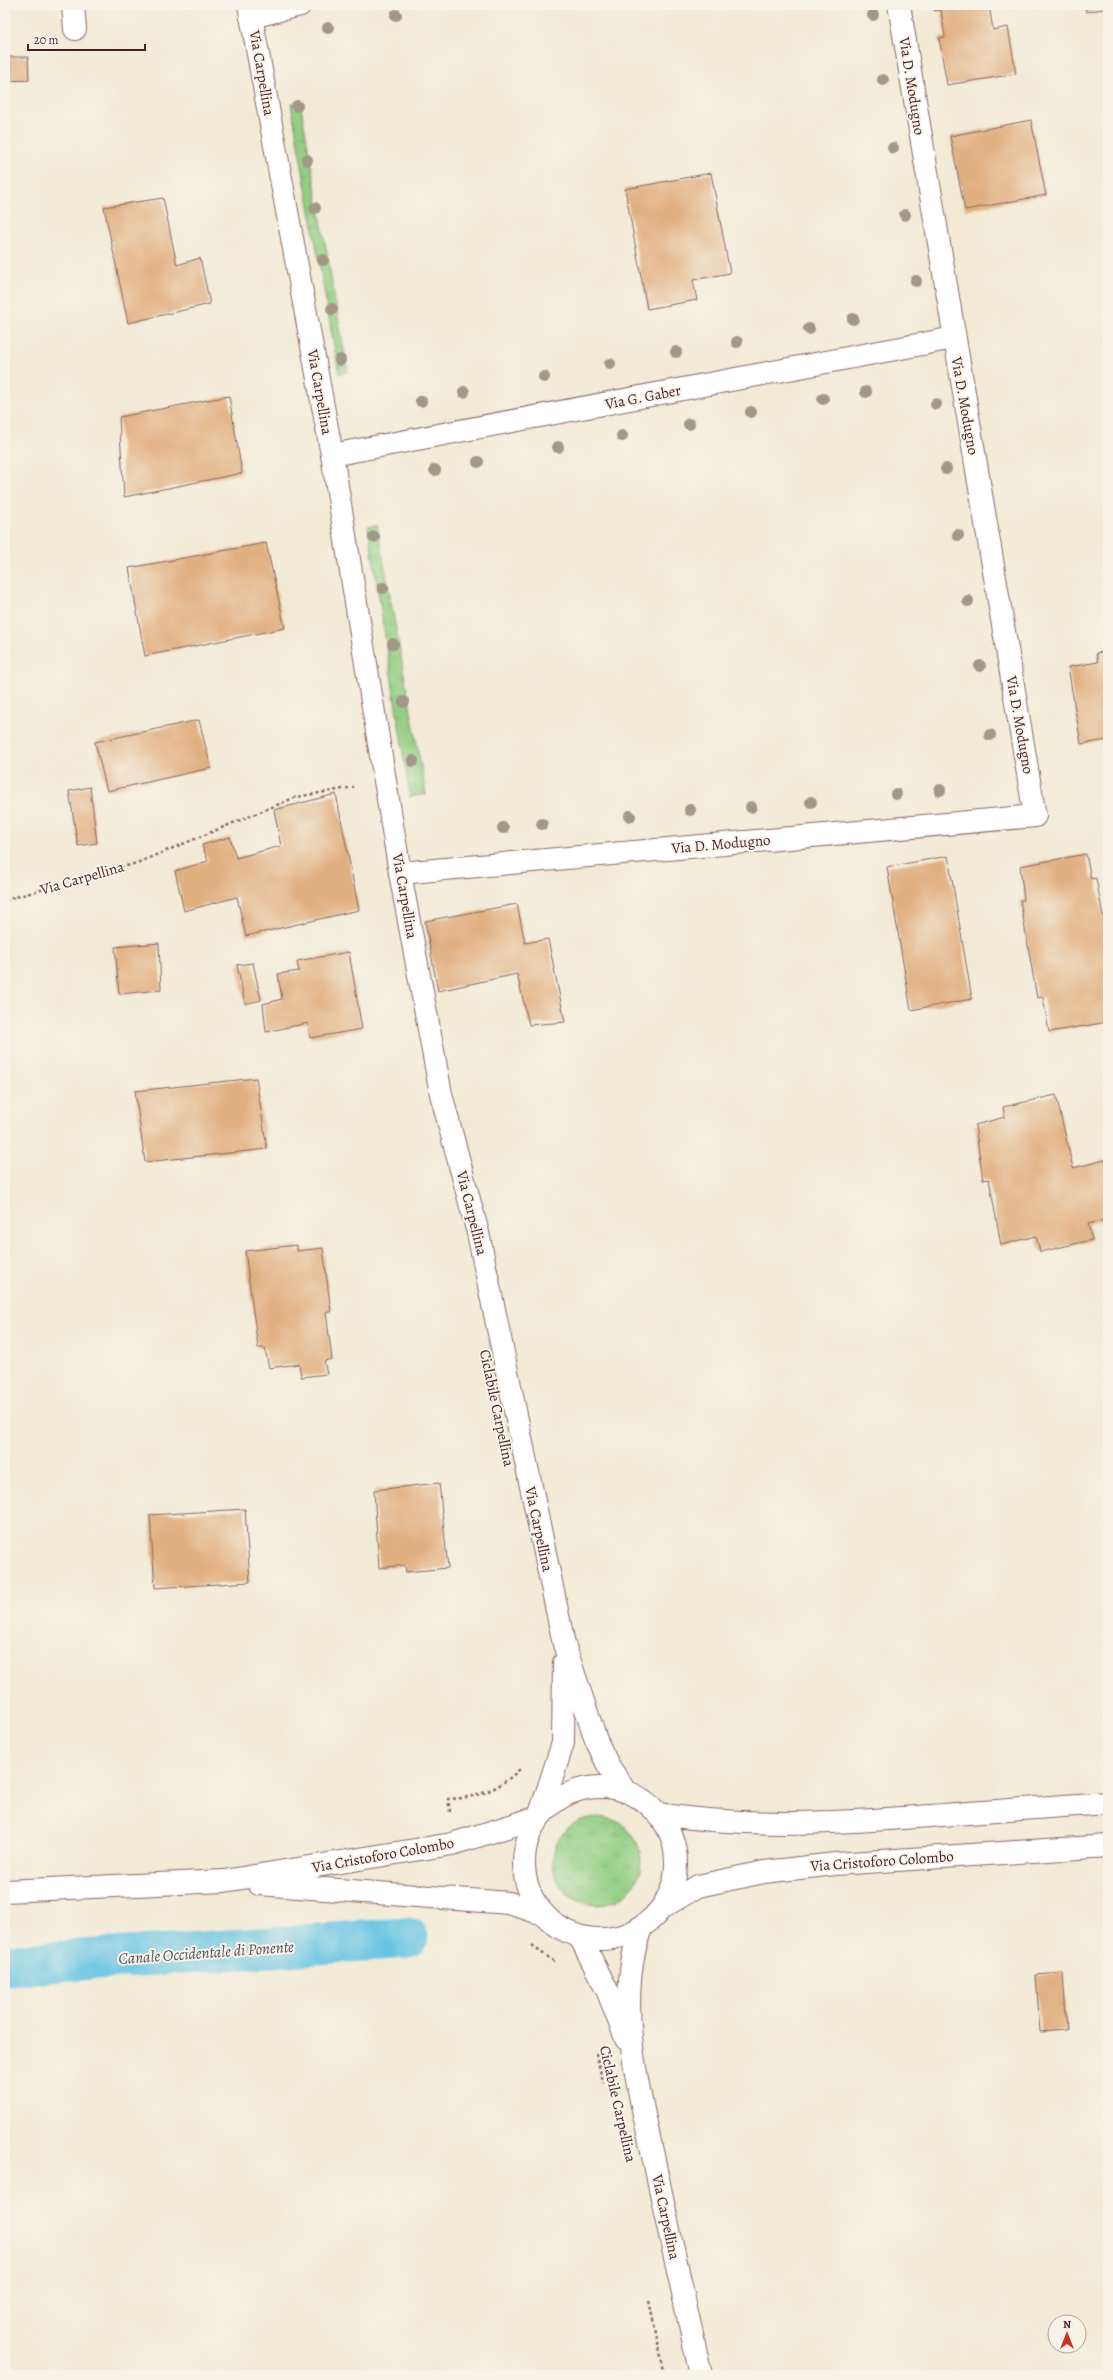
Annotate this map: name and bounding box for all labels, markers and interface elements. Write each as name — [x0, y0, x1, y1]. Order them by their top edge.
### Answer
scale bar — [28, 26, 145, 52]
street label: Via Carpellina — [244, 28, 279, 117]
text: 20 m — [34, 32, 58, 48]
street label: Via D. Modugno — [894, 35, 930, 136]
street label: Via Carpellina — [302, 347, 337, 436]
street label: Via D. Modugno — [946, 355, 983, 456]
street label: Via G. Gaber — [602, 380, 683, 414]
street label: Via D. Modugno — [1001, 674, 1038, 775]
street label: Via D. Modugno — [670, 830, 771, 858]
street label: Via Carpellina — [387, 851, 422, 940]
street label: Via Carpellina — [37, 856, 126, 900]
street label: Via Carpellina — [452, 1168, 492, 1257]
street label: Ciclabile Carpellina — [475, 1348, 519, 1468]
street label: Via Carpellina — [520, 1484, 558, 1573]
street label: Via Cristoforo Colombo — [310, 1833, 455, 1877]
street label: Via Cristoforo Colombo — [809, 1846, 954, 1876]
water label: Canale Occidentale di Ponente — [118, 1936, 295, 1970]
street label: Ciclabile Carpellina — [595, 2044, 641, 2164]
street label: Via Carpellina — [647, 2172, 685, 2261]
north arrow — [1047, 2314, 1087, 2354]
text: N — [1063, 2317, 1071, 2332]

